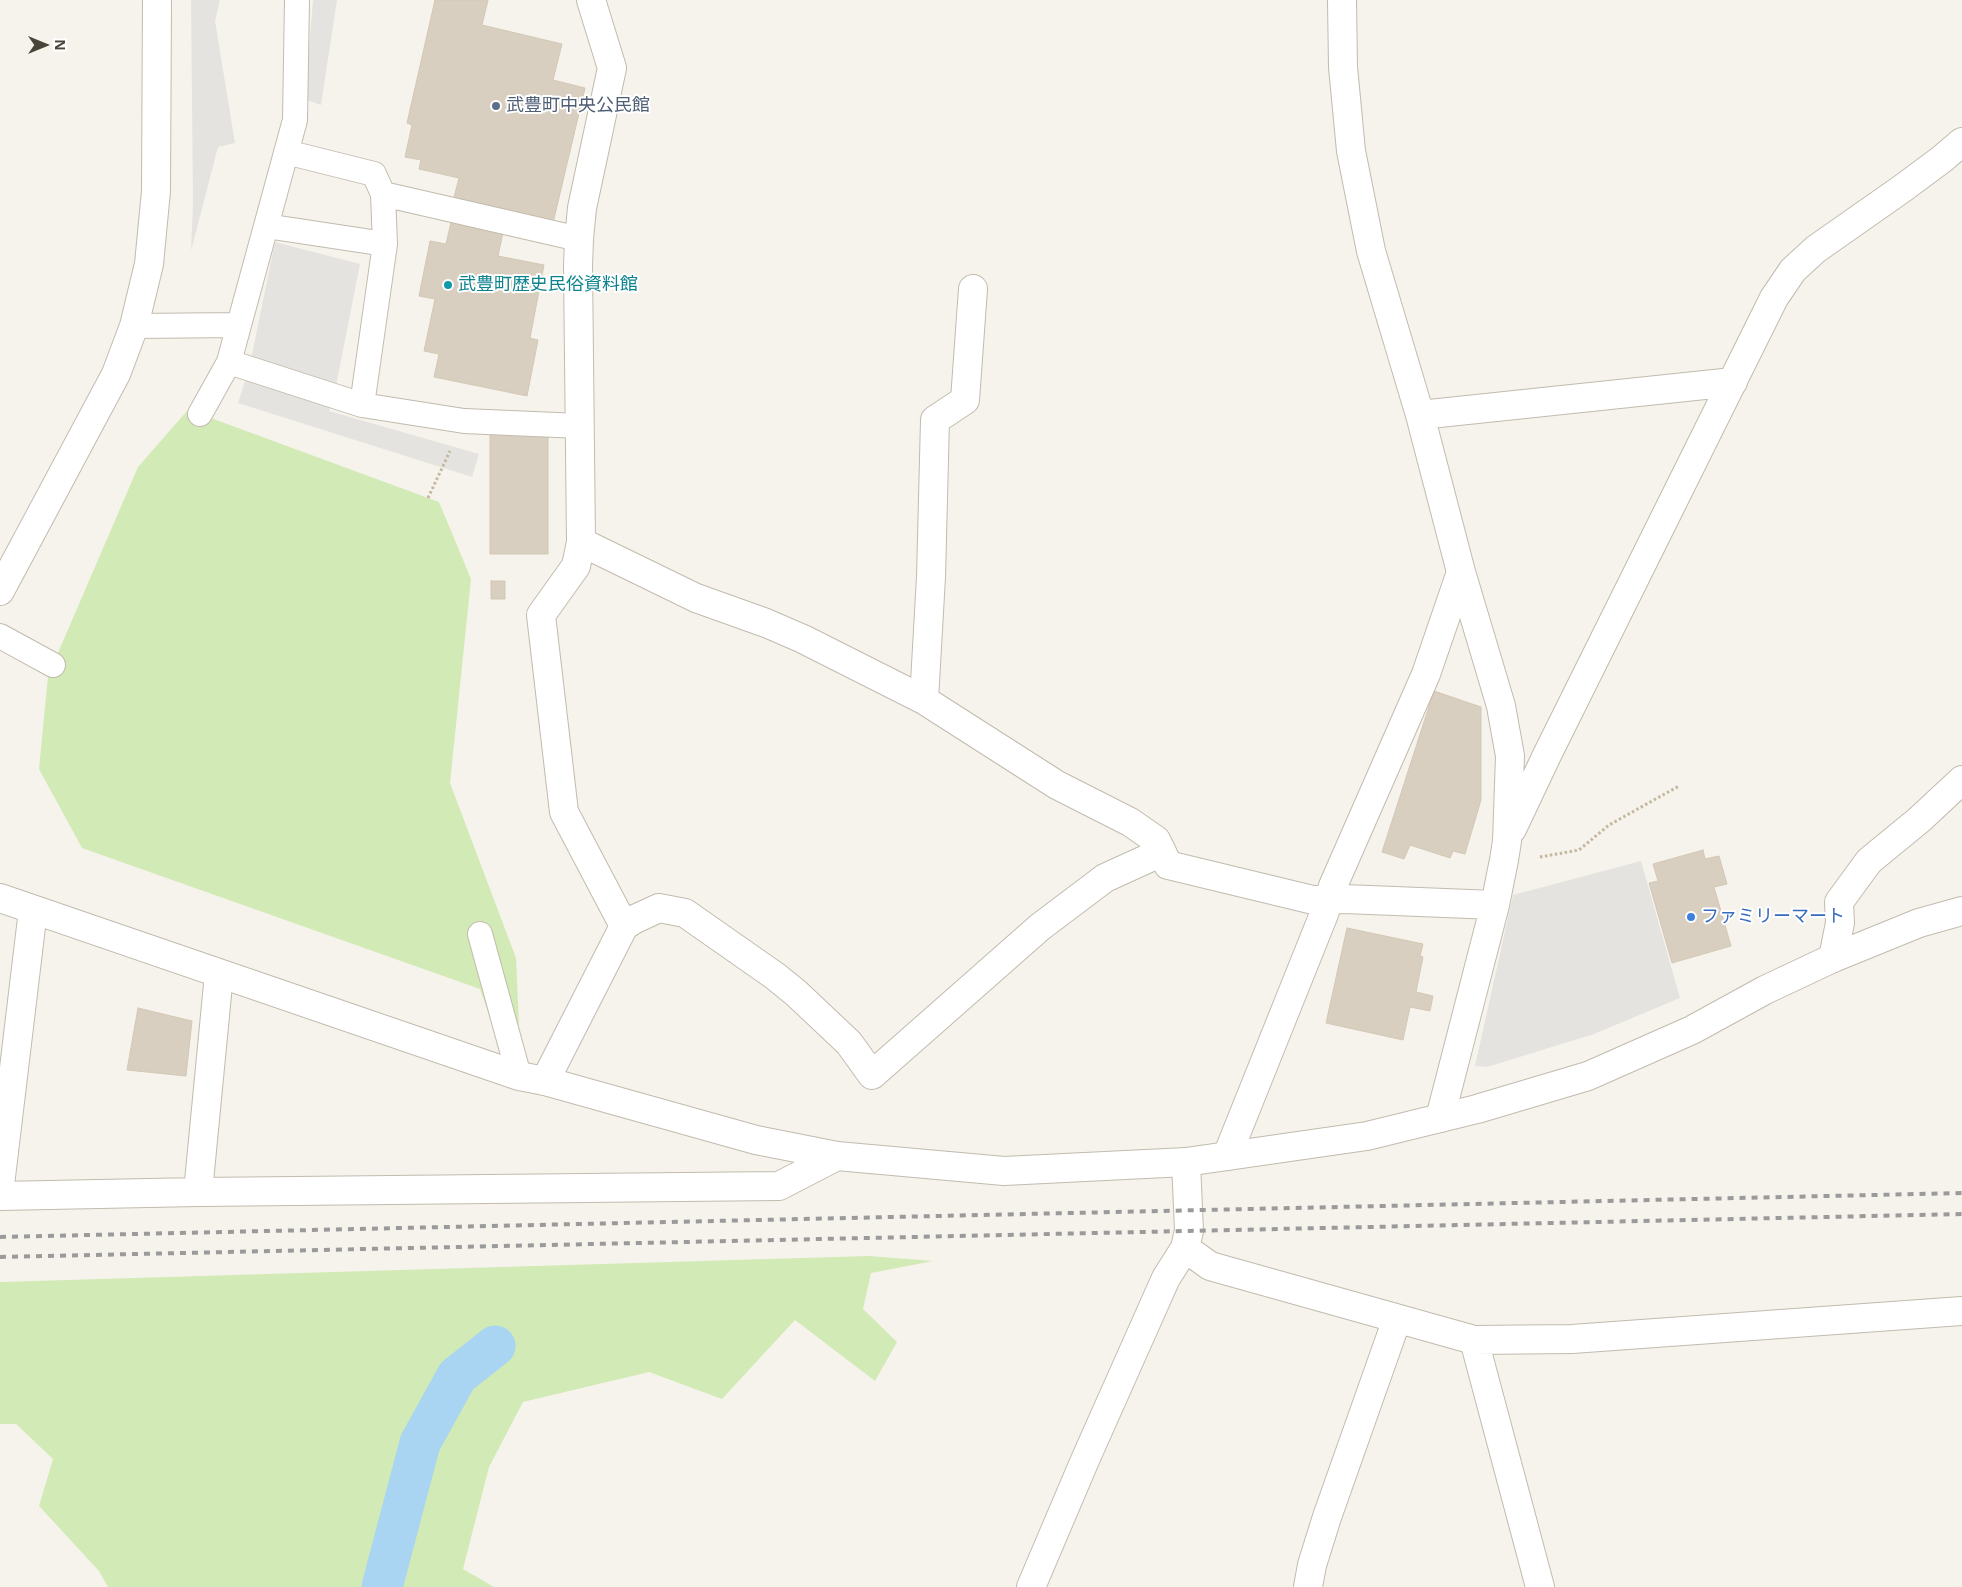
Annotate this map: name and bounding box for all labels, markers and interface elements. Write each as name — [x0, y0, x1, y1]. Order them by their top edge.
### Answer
north arrow — [20, 20, 70, 70]
text: N — [51, 39, 70, 51]
place label: 武豊町中央公民館 — [506, 95, 650, 117]
marker: 武豊町中央公民館 — [490, 100, 502, 112]
place label: 武豊町歴史民俗資料館 — [458, 274, 638, 296]
marker: 武豊町歴史民俗資料館 — [442, 279, 454, 291]
place label: ファミリーマート — [1701, 906, 1845, 928]
marker: ファミリーマート — [1685, 911, 1697, 923]

